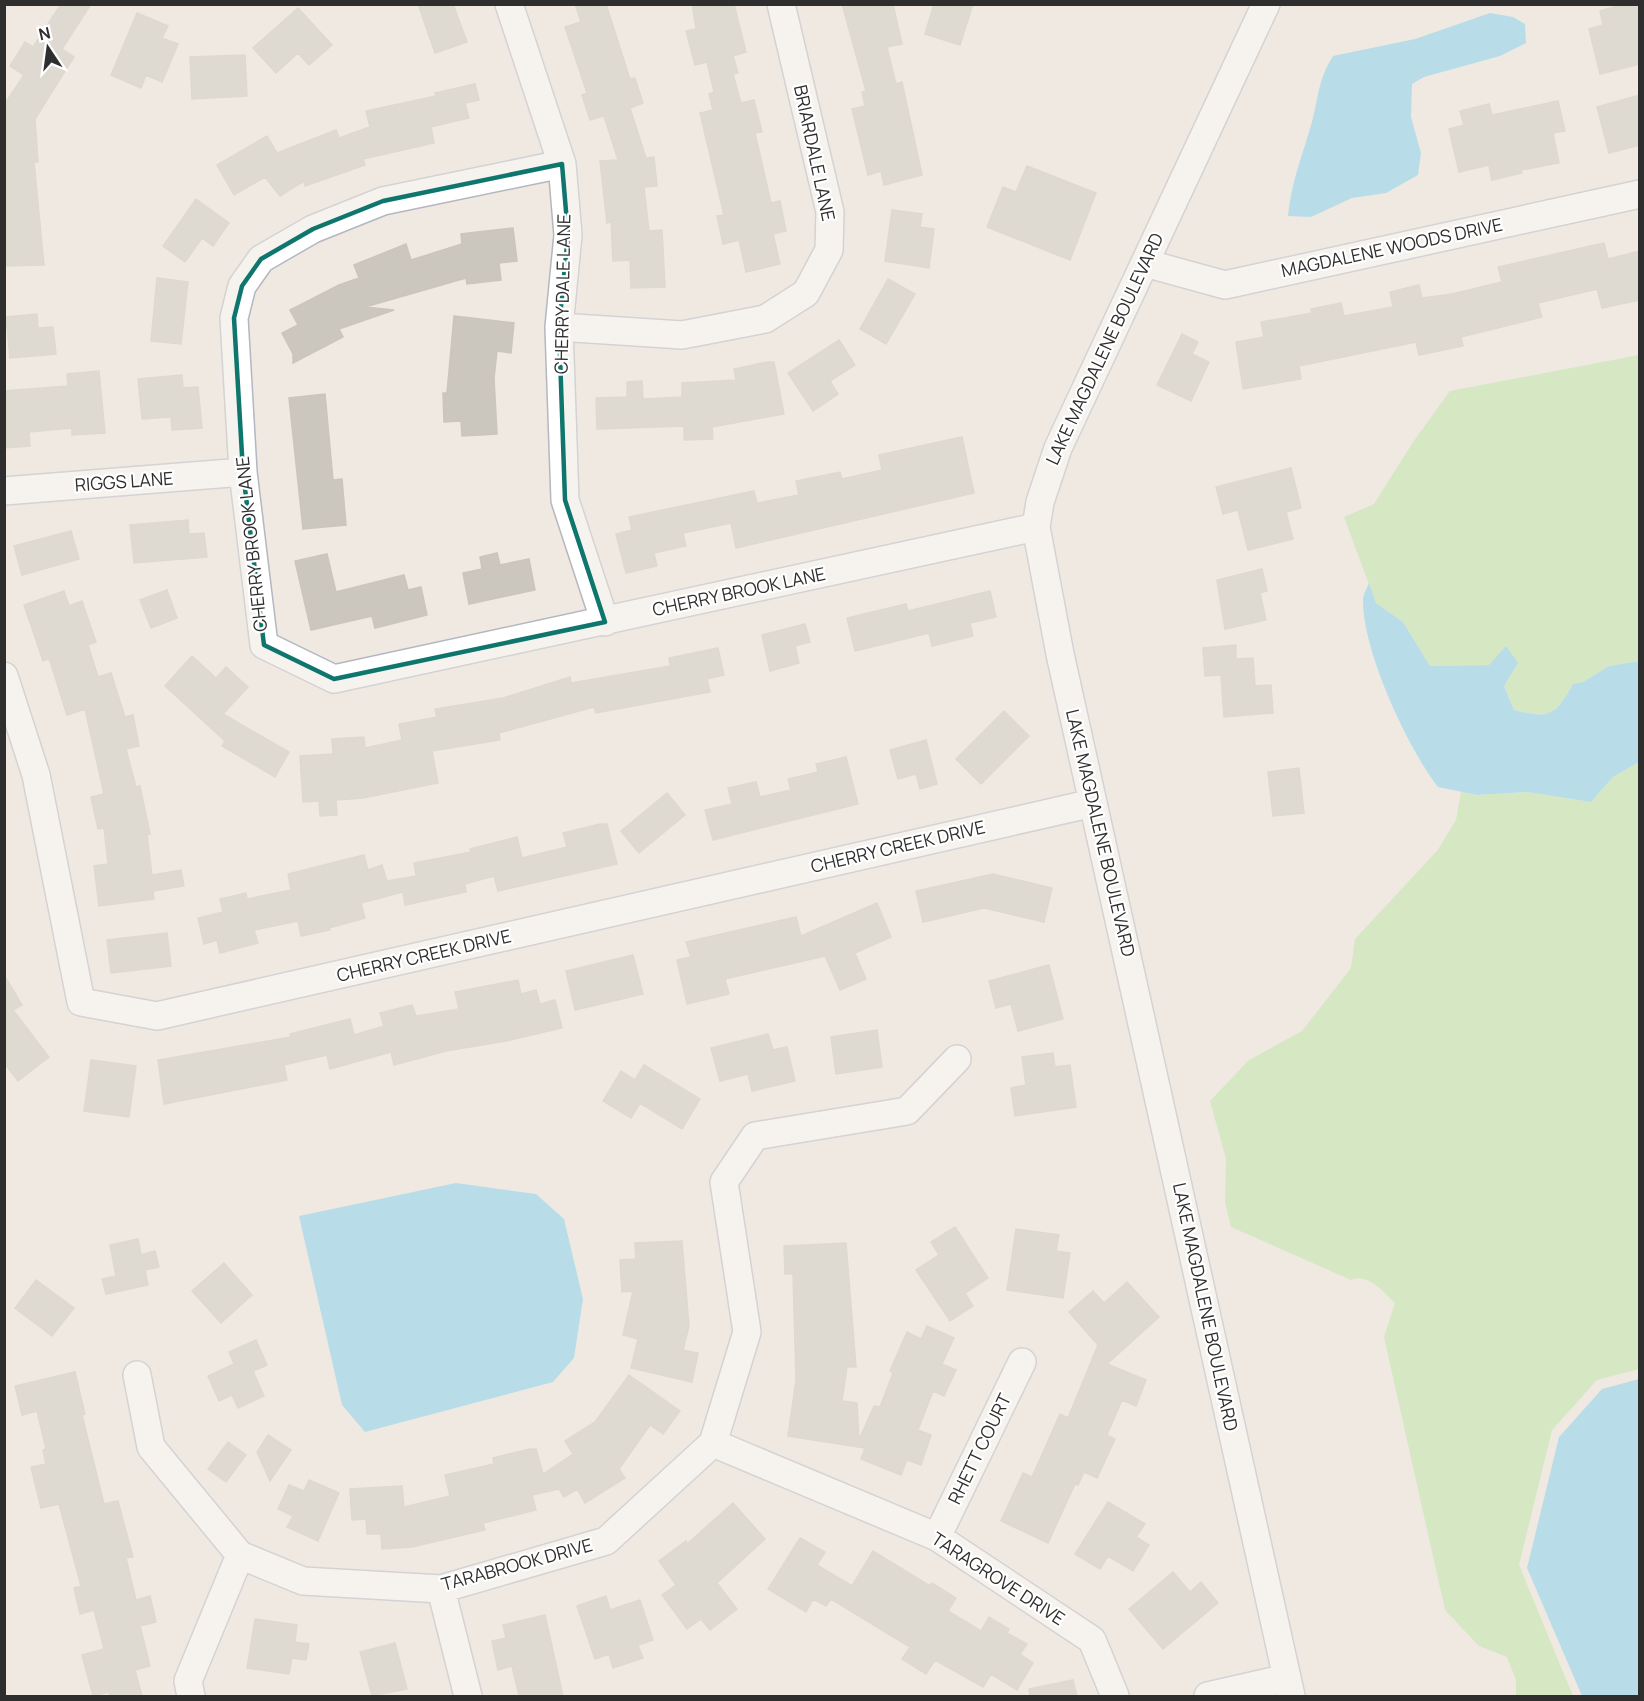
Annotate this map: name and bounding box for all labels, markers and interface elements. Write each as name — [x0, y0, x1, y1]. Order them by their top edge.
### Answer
north arrow — [18, 18, 78, 78]
text: N — [37, 21, 53, 45]
street label: BRIARDALE LANE — [789, 82, 841, 223]
street label: MAGDALENE WOODS DRIVE — [1279, 212, 1505, 282]
street label: CHERRY DALE LANE — [549, 214, 575, 374]
street label: LAKE MAGDALENE BOULEVARD — [1040, 229, 1169, 468]
street label: CHERRY BROOK LANE — [230, 455, 272, 633]
street label: RIGGS LANE — [74, 466, 174, 496]
street label: CHERRY BROOK LANE — [650, 561, 828, 621]
street label: LAKE MAGDALENE BOULEVARD — [1061, 707, 1141, 959]
street label: CHERRY CREEK DRIVE — [808, 814, 987, 878]
street label: CHERRY CREEK DRIVE — [334, 923, 513, 987]
street label: LAKE MAGDALENE BOULEVARD — [1168, 1180, 1244, 1433]
street label: RHETT COURT — [942, 1389, 1016, 1508]
street label: TARAGROVE DRIVE — [927, 1526, 1070, 1630]
street label: TARABROOK DRIVE — [438, 1532, 595, 1596]

